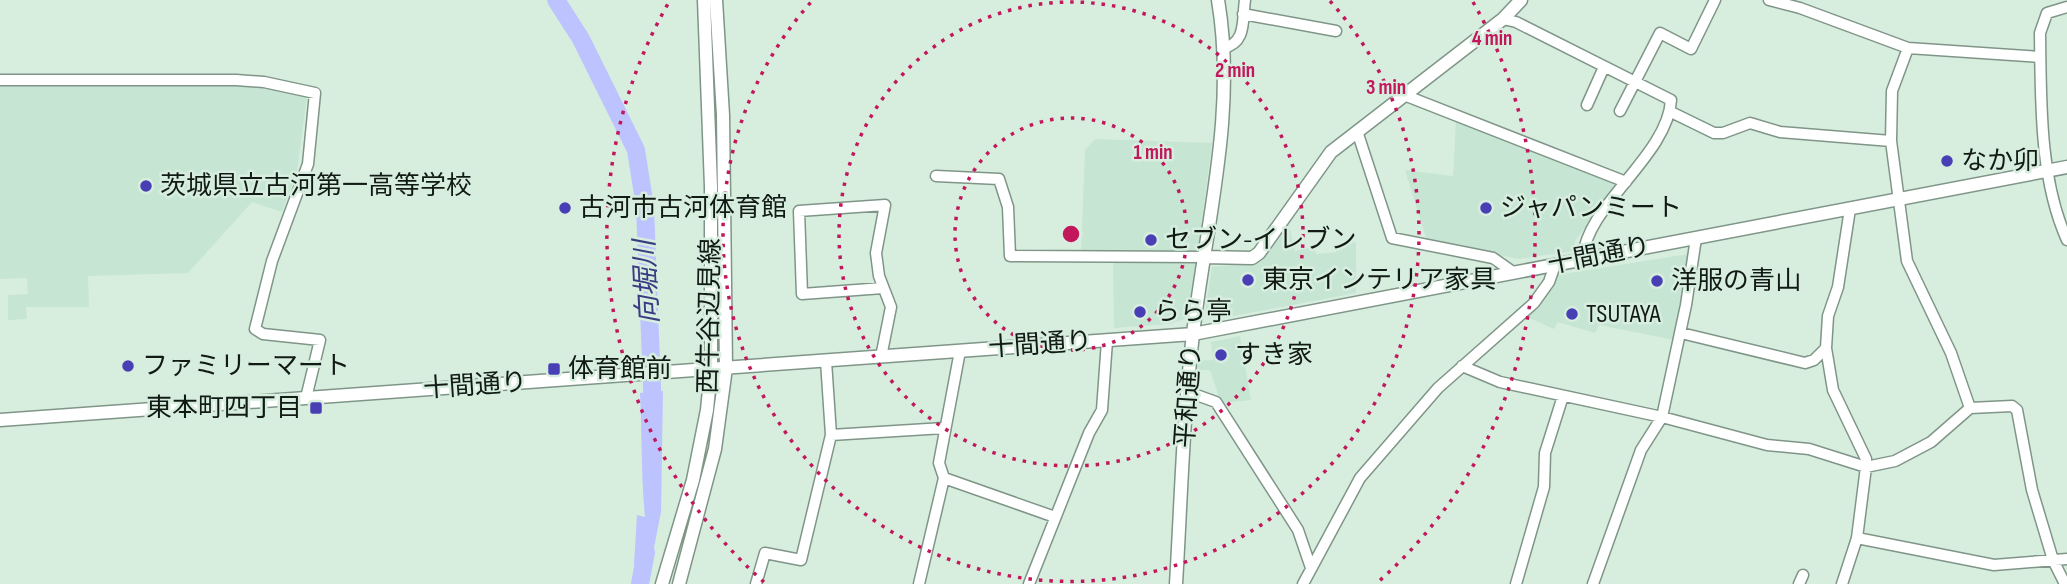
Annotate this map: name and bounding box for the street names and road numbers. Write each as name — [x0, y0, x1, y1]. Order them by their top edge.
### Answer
street label: 十間通り — [1545, 231, 1653, 281]
street label: 西牛谷辺見線 — [693, 238, 727, 394]
street label: 十間通り — [987, 326, 1093, 364]
street label: 平和通り — [1170, 343, 1208, 449]
street label: 十間通り — [422, 367, 528, 405]

